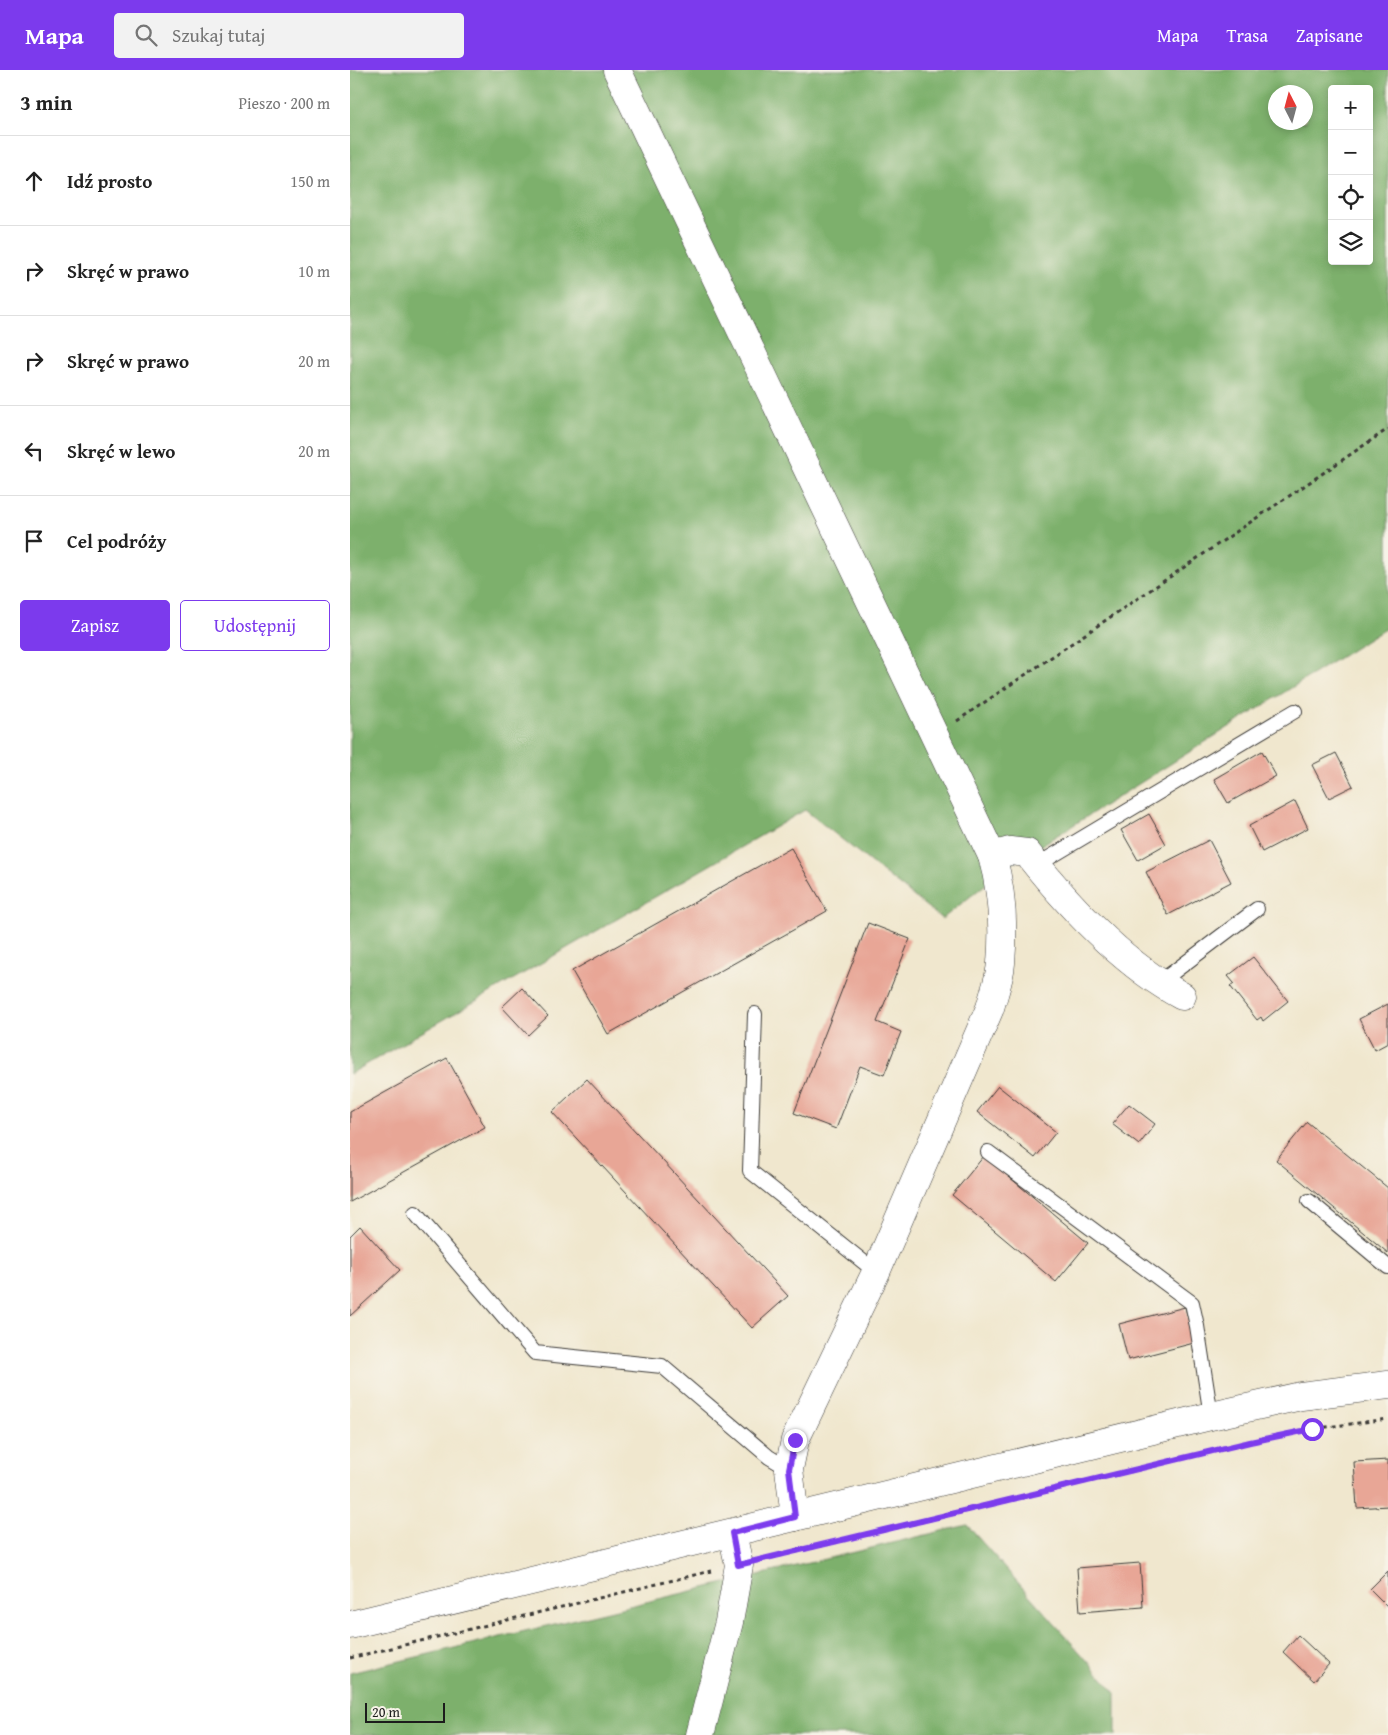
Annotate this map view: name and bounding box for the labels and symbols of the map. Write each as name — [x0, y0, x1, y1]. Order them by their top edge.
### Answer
north arrow — [1268, 85, 1313, 130]
route start — [1301, 1418, 1324, 1441]
route end — [784, 1429, 807, 1452]
scale bar — [365, 1700, 445, 1723]

